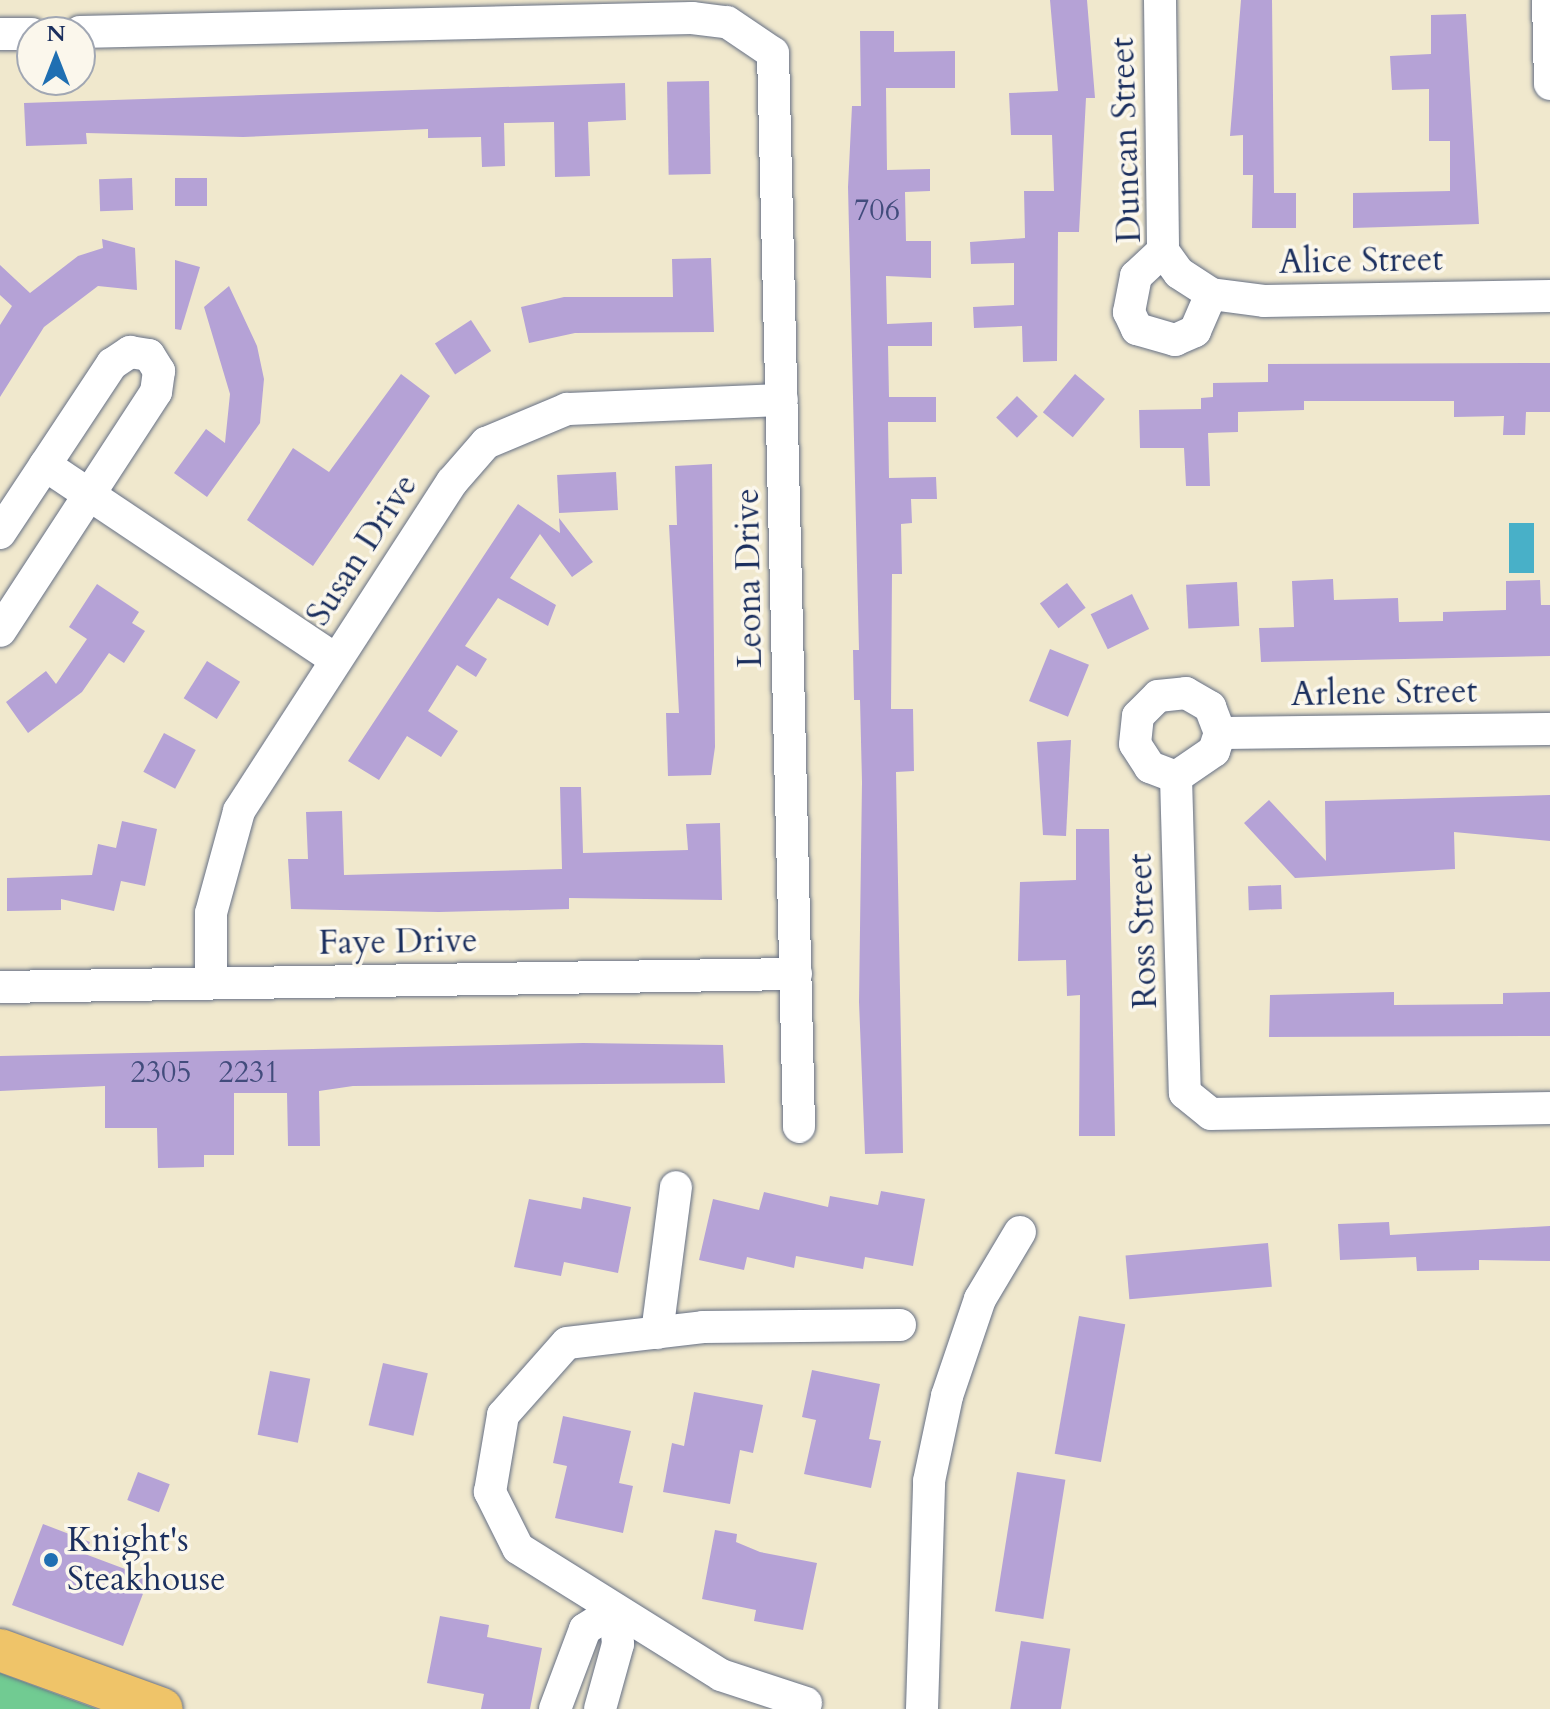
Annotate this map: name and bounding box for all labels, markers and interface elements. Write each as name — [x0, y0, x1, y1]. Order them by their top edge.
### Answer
north arrow — [16, 16, 96, 96]
text: N — [46, 19, 66, 49]
street label: Duncan Street — [1102, 36, 1150, 244]
house number: 706 — [854, 193, 900, 229]
street label: Alice Street — [1279, 239, 1443, 283]
street label: Susan Drive — [298, 467, 426, 633]
street label: Leona Drive — [727, 488, 771, 668]
street label: Arlene Street — [1290, 671, 1478, 715]
street label: Ross Street — [1120, 853, 1166, 1009]
street label: Faye Drive — [318, 920, 478, 964]
house number: 2305 — [130, 1055, 192, 1091]
house number: 2231 — [218, 1055, 280, 1091]
place label: Knight's Steakhouse — [67, 1520, 226, 1600]
marker: Knight's Steakhouse — [42, 1551, 60, 1569]

